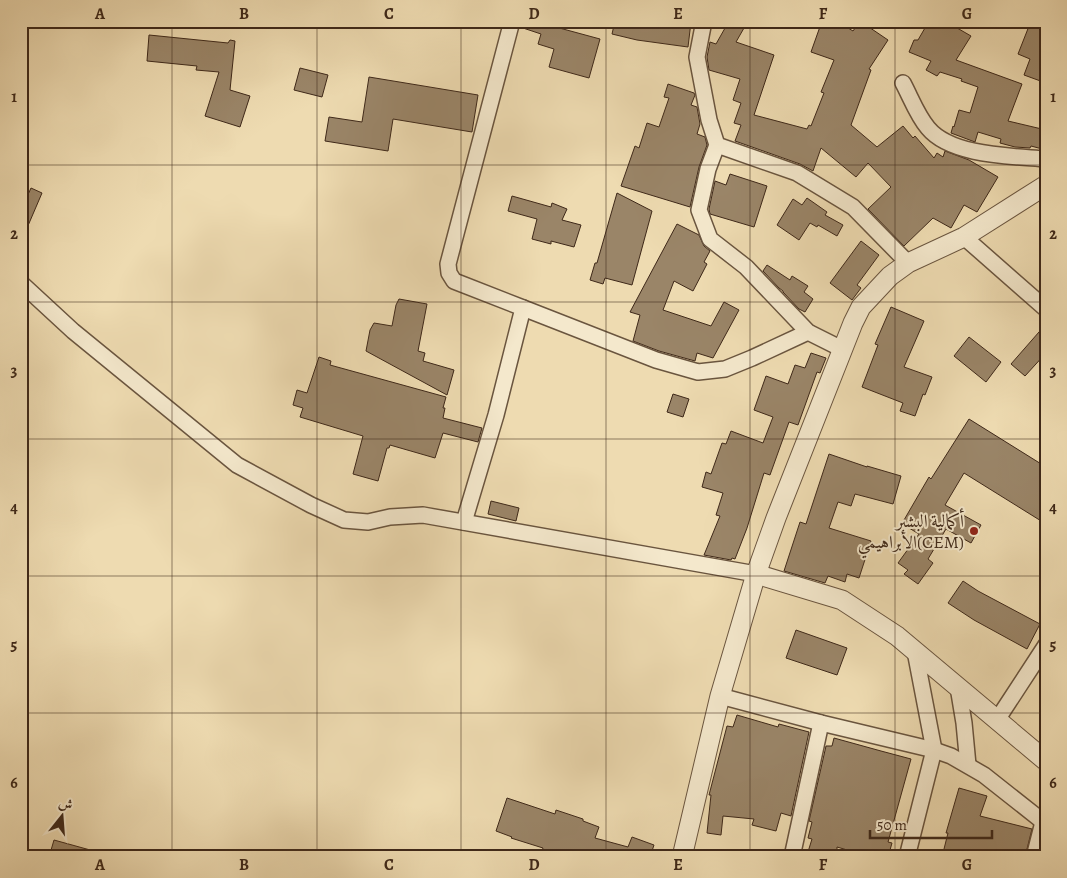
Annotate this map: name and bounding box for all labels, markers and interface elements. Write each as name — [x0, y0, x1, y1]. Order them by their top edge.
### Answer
text: A — [94, 3, 106, 25]
text: B — [239, 3, 249, 25]
text: C — [384, 3, 394, 25]
text: D — [528, 3, 540, 25]
text: E — [673, 3, 683, 25]
text: F — [819, 3, 828, 25]
text: G — [962, 3, 972, 25]
text: 1 — [11, 86, 17, 108]
text: 1 — [1050, 86, 1056, 108]
text: 2 — [10, 223, 18, 245]
text: 2 — [1049, 223, 1057, 245]
text: 3 — [11, 360, 18, 382]
text: 3 — [1050, 360, 1057, 382]
text: 4 — [10, 497, 18, 519]
text: 4 — [1049, 497, 1057, 519]
place label: أكمالية البشير الأبراهيمي(CEM) — [858, 508, 965, 559]
marker: أكمالية البشير الأبراهيمي(CEM) — [968, 525, 980, 537]
text: 5 — [11, 634, 18, 656]
text: 5 — [1050, 634, 1057, 656]
text: 6 — [10, 772, 18, 794]
text: 6 — [1049, 772, 1057, 794]
north arrow — [38, 790, 88, 840]
text: ش — [56, 793, 75, 815]
scale bar — [870, 808, 992, 840]
text: 50 m — [877, 815, 907, 835]
text: A — [94, 854, 106, 876]
text: B — [239, 854, 249, 876]
text: C — [384, 854, 394, 876]
text: D — [528, 854, 540, 876]
text: E — [673, 854, 683, 876]
text: F — [819, 854, 828, 876]
text: G — [962, 854, 972, 876]

